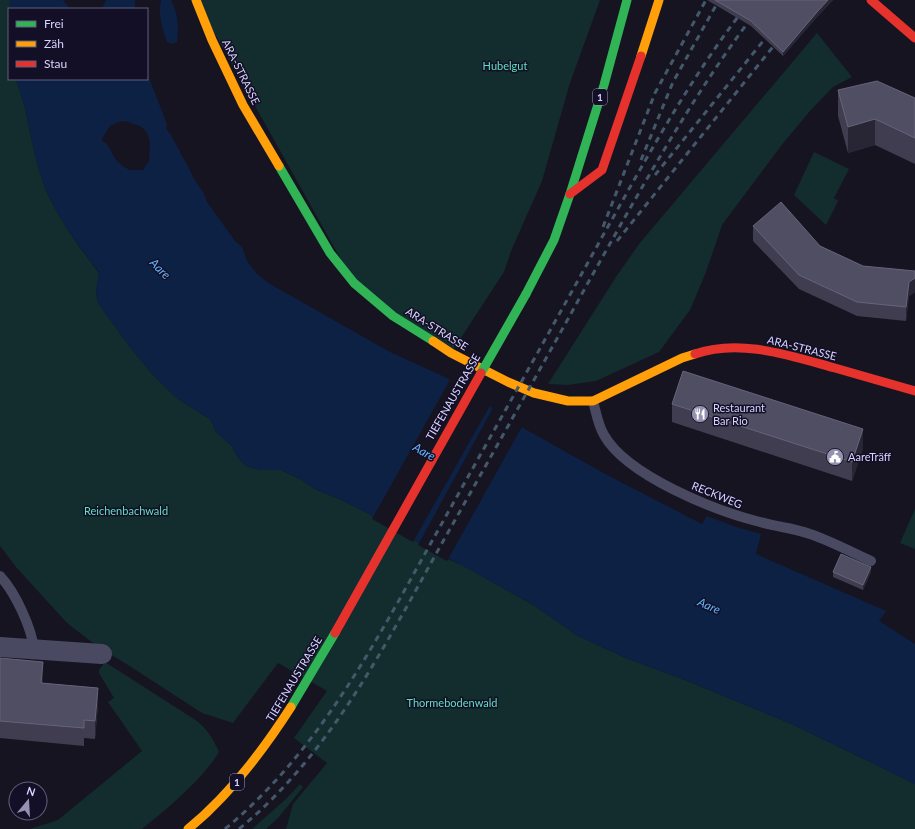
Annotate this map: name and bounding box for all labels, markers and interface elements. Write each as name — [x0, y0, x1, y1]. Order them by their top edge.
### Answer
legend — [8, 8, 148, 80]
text: Frei — [44, 16, 64, 31]
text: Zäh — [44, 36, 64, 51]
street label: ARA-STRASSE — [220, 37, 263, 107]
text: Stau — [44, 56, 67, 71]
park label: Hubelgut — [483, 59, 527, 72]
road number: 1 — [593, 89, 607, 105]
water label: Aare — [146, 254, 174, 282]
street label: ARA-STRASSE — [404, 304, 471, 353]
street label: ARA-STRASSE — [766, 333, 838, 362]
street label: TIEFENAUSTRASSE — [423, 351, 483, 442]
place label: Restaurant Bar Rio — [713, 401, 765, 427]
restaurant icon: Restaurant Bar Rio — [690, 404, 710, 424]
water label: Aare — [410, 439, 438, 464]
public building icon: AareTräff — [825, 447, 845, 467]
place label: AareTräff — [848, 450, 892, 463]
street label: RECKWEG — [690, 479, 744, 511]
park label: Reichenbachwald — [84, 504, 168, 517]
water label: Aare — [695, 594, 723, 617]
street label: TIEFENAUSTRASSE — [263, 634, 324, 724]
park label: Thormebodenwald — [407, 696, 497, 709]
road number: 1 — [230, 774, 244, 790]
north arrow — [8, 781, 48, 821]
text: N — [25, 784, 37, 799]

